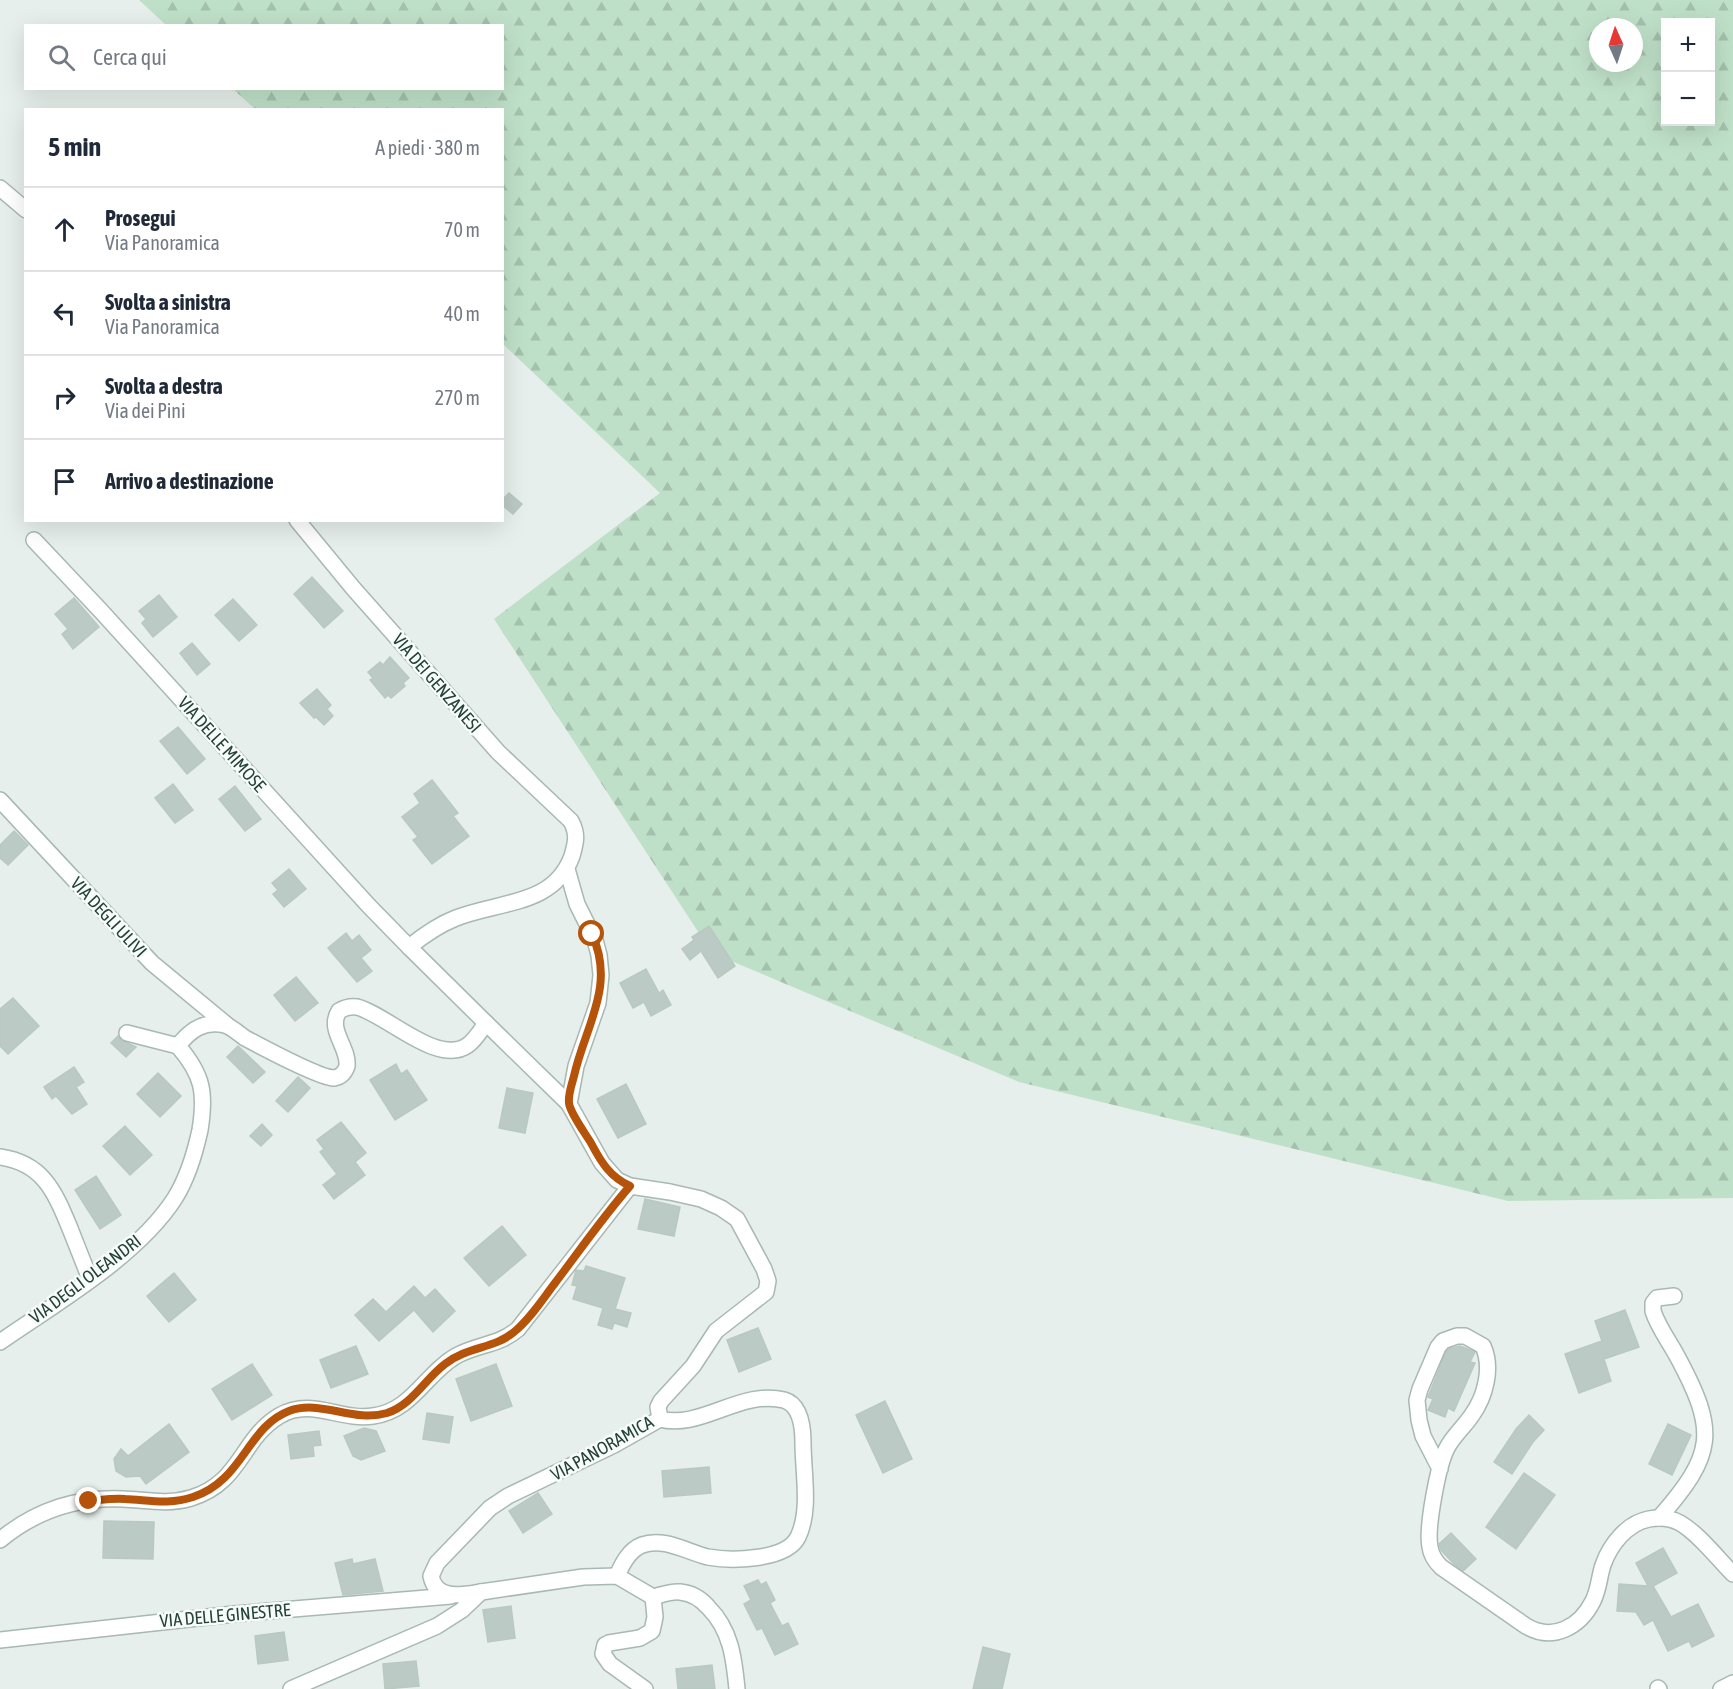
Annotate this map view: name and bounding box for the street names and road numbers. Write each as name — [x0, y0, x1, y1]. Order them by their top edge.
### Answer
street label: VIA DEI GENZANESI — [388, 629, 486, 737]
street label: VIA DELLE MIMOSE — [174, 692, 270, 796]
street label: VIA DEGLI ULIVI — [67, 873, 151, 961]
street label: VIA DEGLI OLEANDRI — [25, 1230, 145, 1328]
street label: VIA PANORAMICA — [547, 1411, 657, 1485]
street label: VIA DELLE GINESTRE — [159, 1599, 292, 1631]

